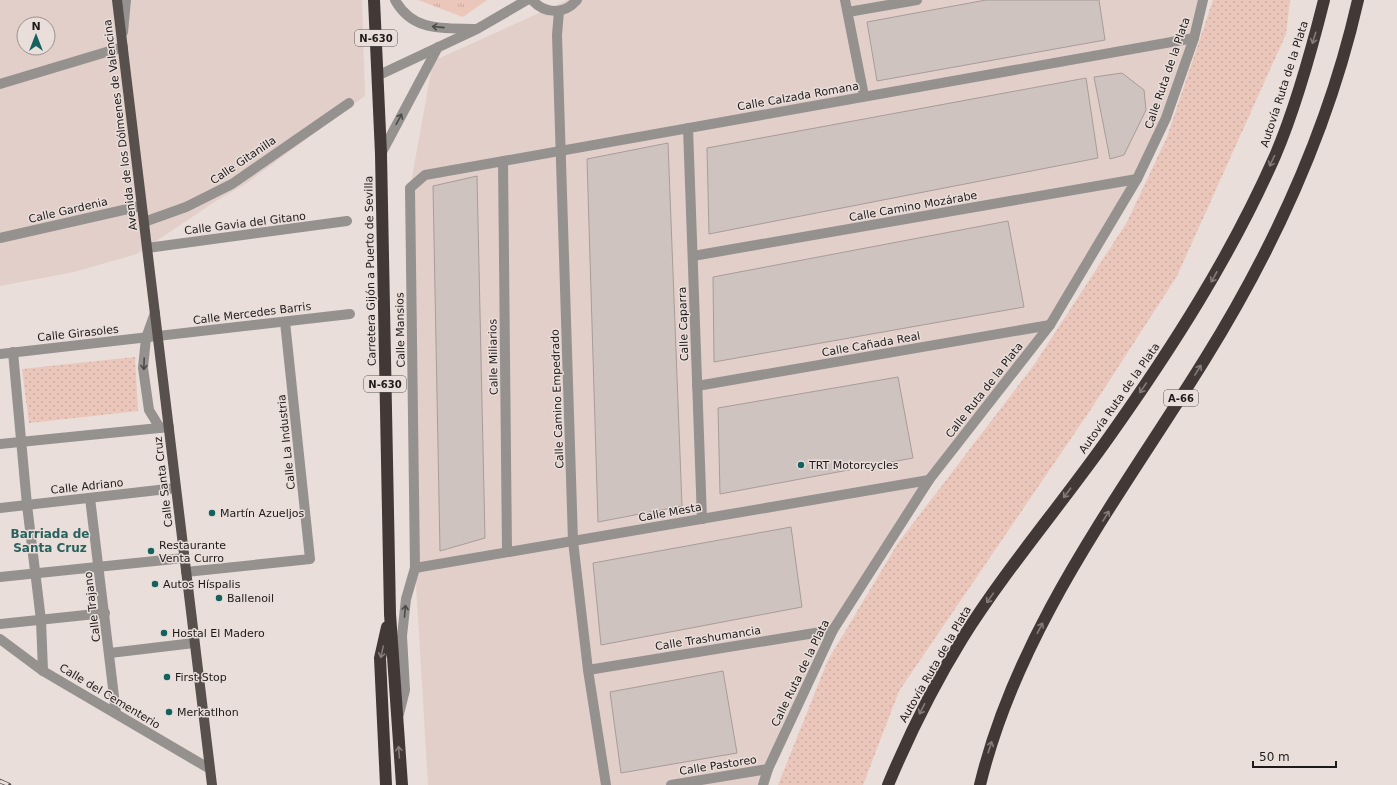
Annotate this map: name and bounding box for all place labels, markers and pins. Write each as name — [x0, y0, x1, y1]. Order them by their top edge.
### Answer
place label: TRT Motorcycles — [808, 459, 899, 472]
marker: TRT Motorcycles — [796, 460, 806, 470]
place label: Martín Azueljos — [220, 507, 304, 520]
marker: Martín Azueljos — [207, 508, 217, 518]
place label: Restaurante Venta Curro — [159, 539, 226, 565]
marker: Restaurante Venta Curro — [146, 546, 156, 556]
place label: Autos Híspalis — [163, 578, 241, 591]
marker: Autos Híspalis — [150, 579, 160, 589]
place label: Ballenoil — [227, 592, 274, 605]
marker: Ballenoil — [214, 593, 224, 603]
place label: Hostal El Madero — [172, 627, 265, 640]
marker: Hostal El Madero — [159, 628, 169, 638]
place label: First Stop — [175, 671, 227, 684]
marker: First Stop — [162, 672, 172, 682]
place label: Merkatlhon — [177, 706, 239, 719]
marker: Merkatlhon — [164, 707, 174, 717]

